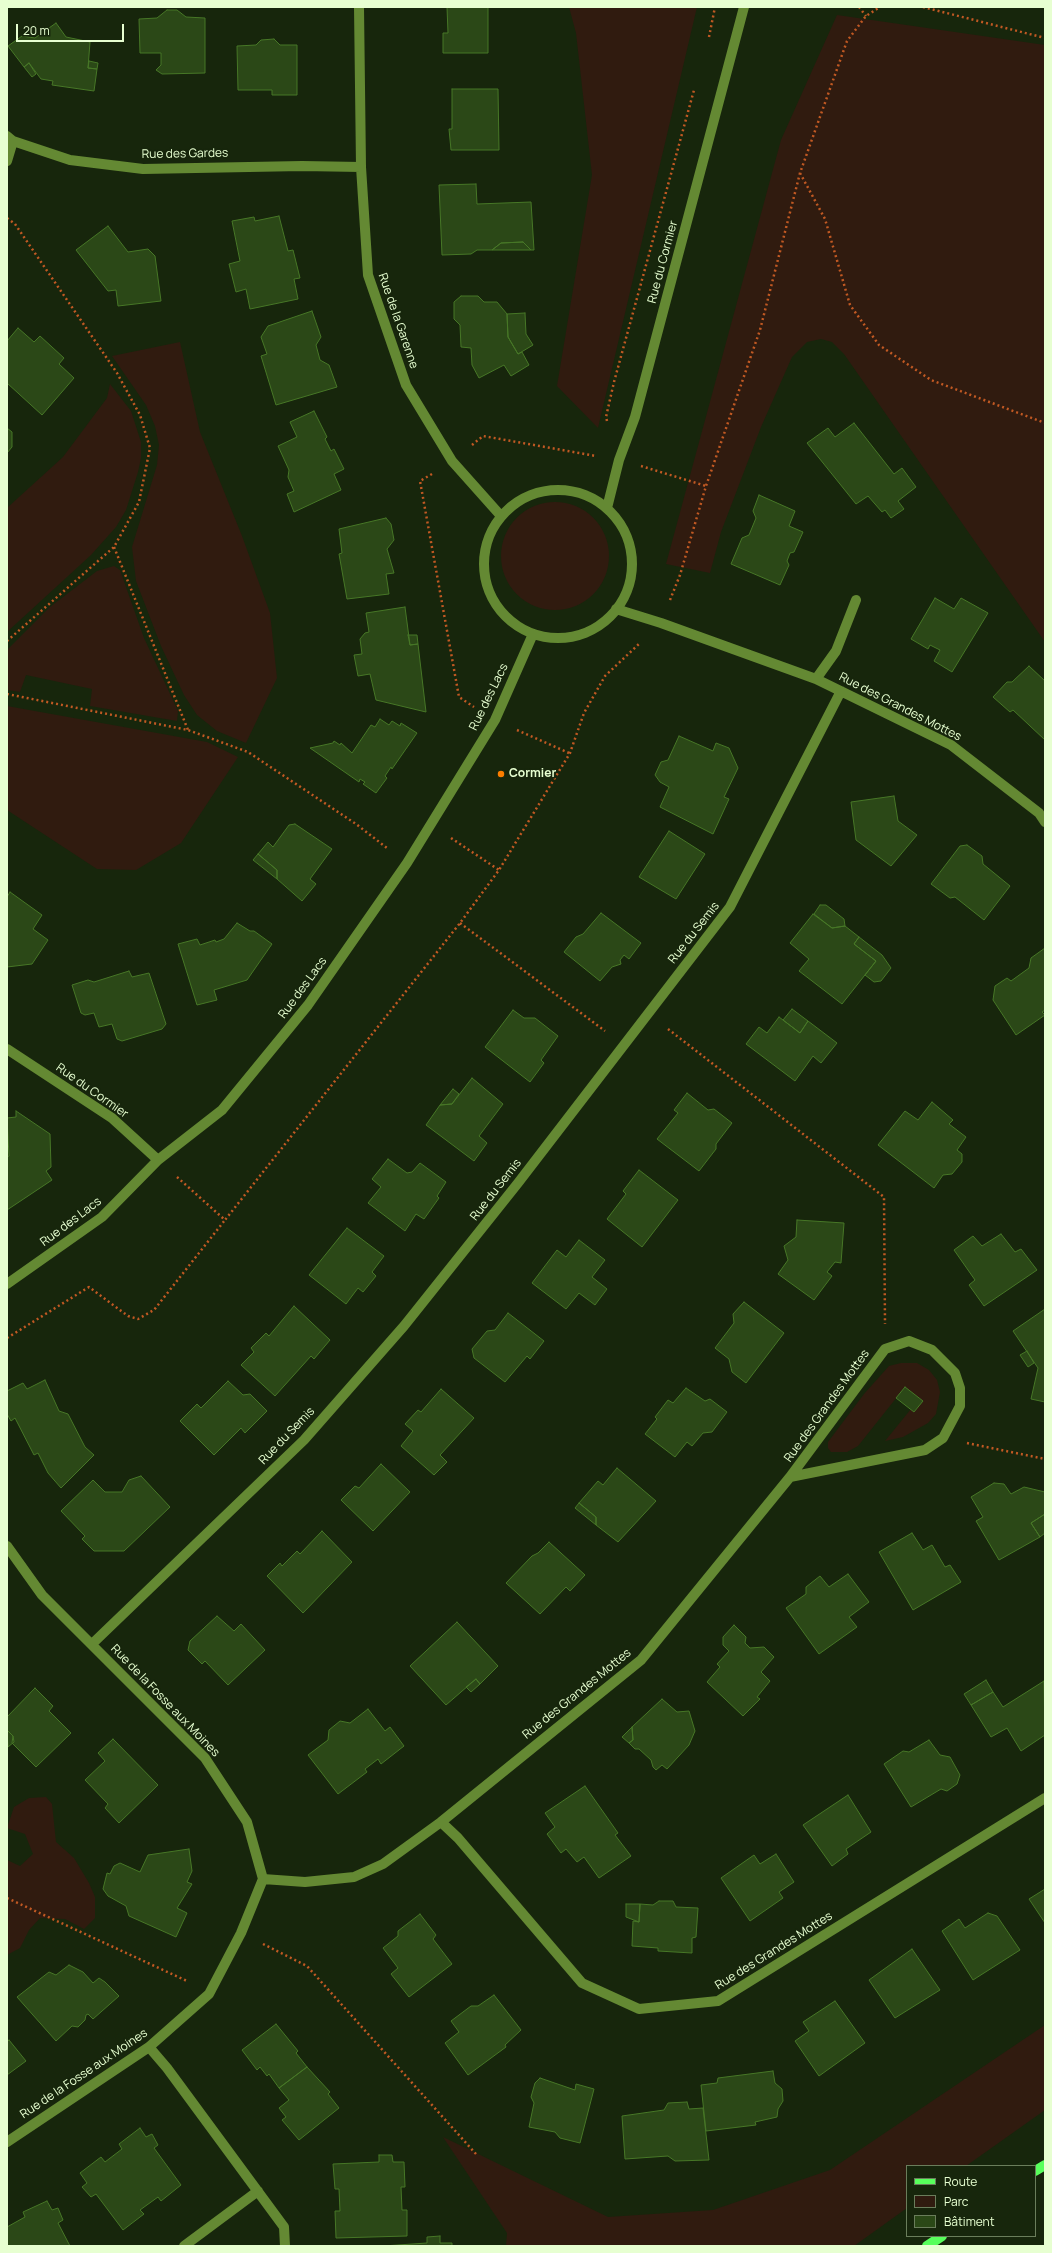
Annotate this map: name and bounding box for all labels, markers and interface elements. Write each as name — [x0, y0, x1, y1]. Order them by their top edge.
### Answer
scale bar — [18, 16, 126, 42]
text: 20 m — [23, 22, 50, 39]
street label: Rue des Gardes — [142, 146, 228, 162]
street label: Rue du Cormier — [645, 219, 681, 305]
street label: Rue de la Garenne — [375, 271, 421, 371]
street label: Rue des Lacs — [467, 661, 511, 733]
street label: Rue des Grandes Mottes — [836, 670, 964, 744]
place label: Cormier — [509, 767, 556, 781]
marker: Cormier — [496, 769, 506, 779]
street label: Rue du Semis — [665, 899, 723, 967]
street label: Rue des Lacs — [276, 954, 330, 1022]
street label: Rue du Cormier — [53, 1061, 131, 1121]
street label: Rue du Semis — [467, 1156, 525, 1224]
street label: Rue des Lacs — [38, 1194, 104, 1250]
street label: Rue des Grandes Mottes — [781, 1347, 873, 1465]
street label: Rue du Semis — [256, 1404, 318, 1468]
street label: Rue de la Fosse aux Moines — [108, 1642, 222, 1760]
street label: Rue des Grandes Mottes — [520, 1646, 634, 1742]
street label: Rue des Grandes Mottes — [713, 1909, 835, 1993]
street label: Rue de la Fosse aux Moines — [18, 2026, 150, 2122]
legend — [906, 2165, 1036, 2237]
text: Route — [944, 2173, 977, 2190]
text: Parc — [944, 2193, 968, 2210]
text: Bâtiment — [944, 2213, 995, 2230]

